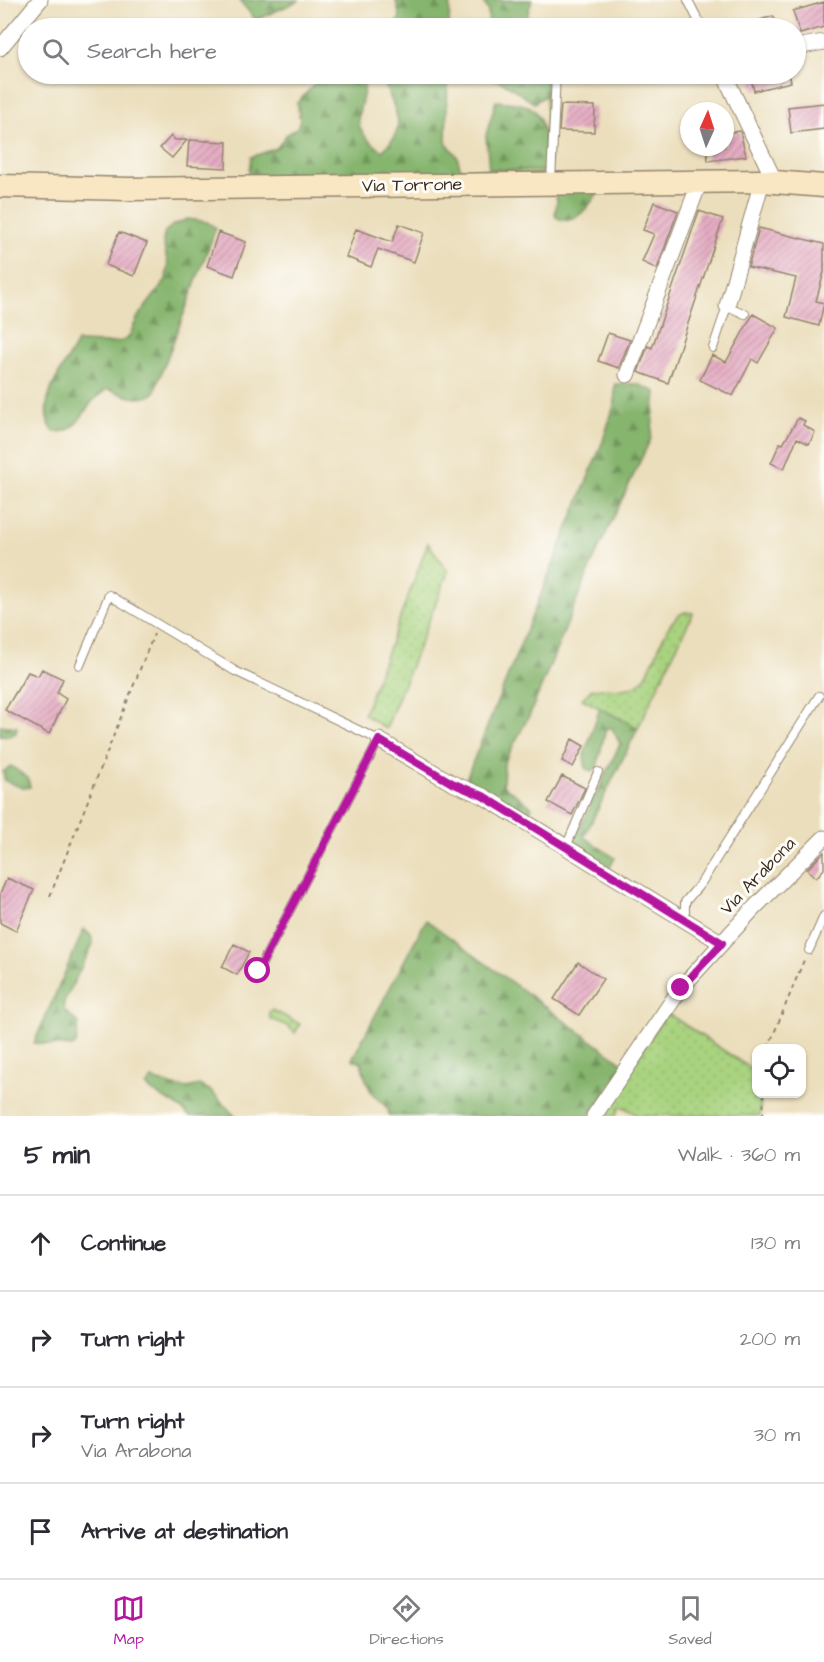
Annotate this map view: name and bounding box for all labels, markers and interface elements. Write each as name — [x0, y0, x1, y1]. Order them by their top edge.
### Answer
search box — [18, 18, 806, 84]
icon: search — [39, 35, 72, 68]
text: Search here — [87, 36, 217, 67]
north arrow — [680, 102, 734, 156]
street label: Via Torrone — [362, 172, 463, 198]
street label: Via Arabona — [714, 832, 802, 920]
route start — [244, 957, 270, 983]
route end — [667, 974, 693, 1000]
map controls — [752, 1044, 806, 1098]
button: locate — [752, 1044, 806, 1098]
text: 5 min — [24, 1137, 90, 1173]
text: Walk · 360 m — [678, 1141, 800, 1169]
icon: ahead — [24, 1227, 57, 1260]
text: Continue — [81, 1228, 166, 1259]
text: 130 m — [751, 1229, 800, 1257]
icon: right — [24, 1323, 57, 1356]
text: Turn right — [81, 1324, 184, 1355]
text: 200 m — [740, 1325, 800, 1353]
text: Turn right — [81, 1406, 184, 1437]
icon: right — [24, 1419, 57, 1452]
text: 30 m — [754, 1421, 800, 1449]
text: Via Arabona — [81, 1437, 191, 1465]
icon: arrive — [24, 1515, 57, 1548]
text: Arrive at destination — [81, 1516, 288, 1547]
tab: Map — [112, 1592, 145, 1650]
tab: Directions — [370, 1592, 444, 1650]
tab: Saved — [668, 1592, 712, 1650]

